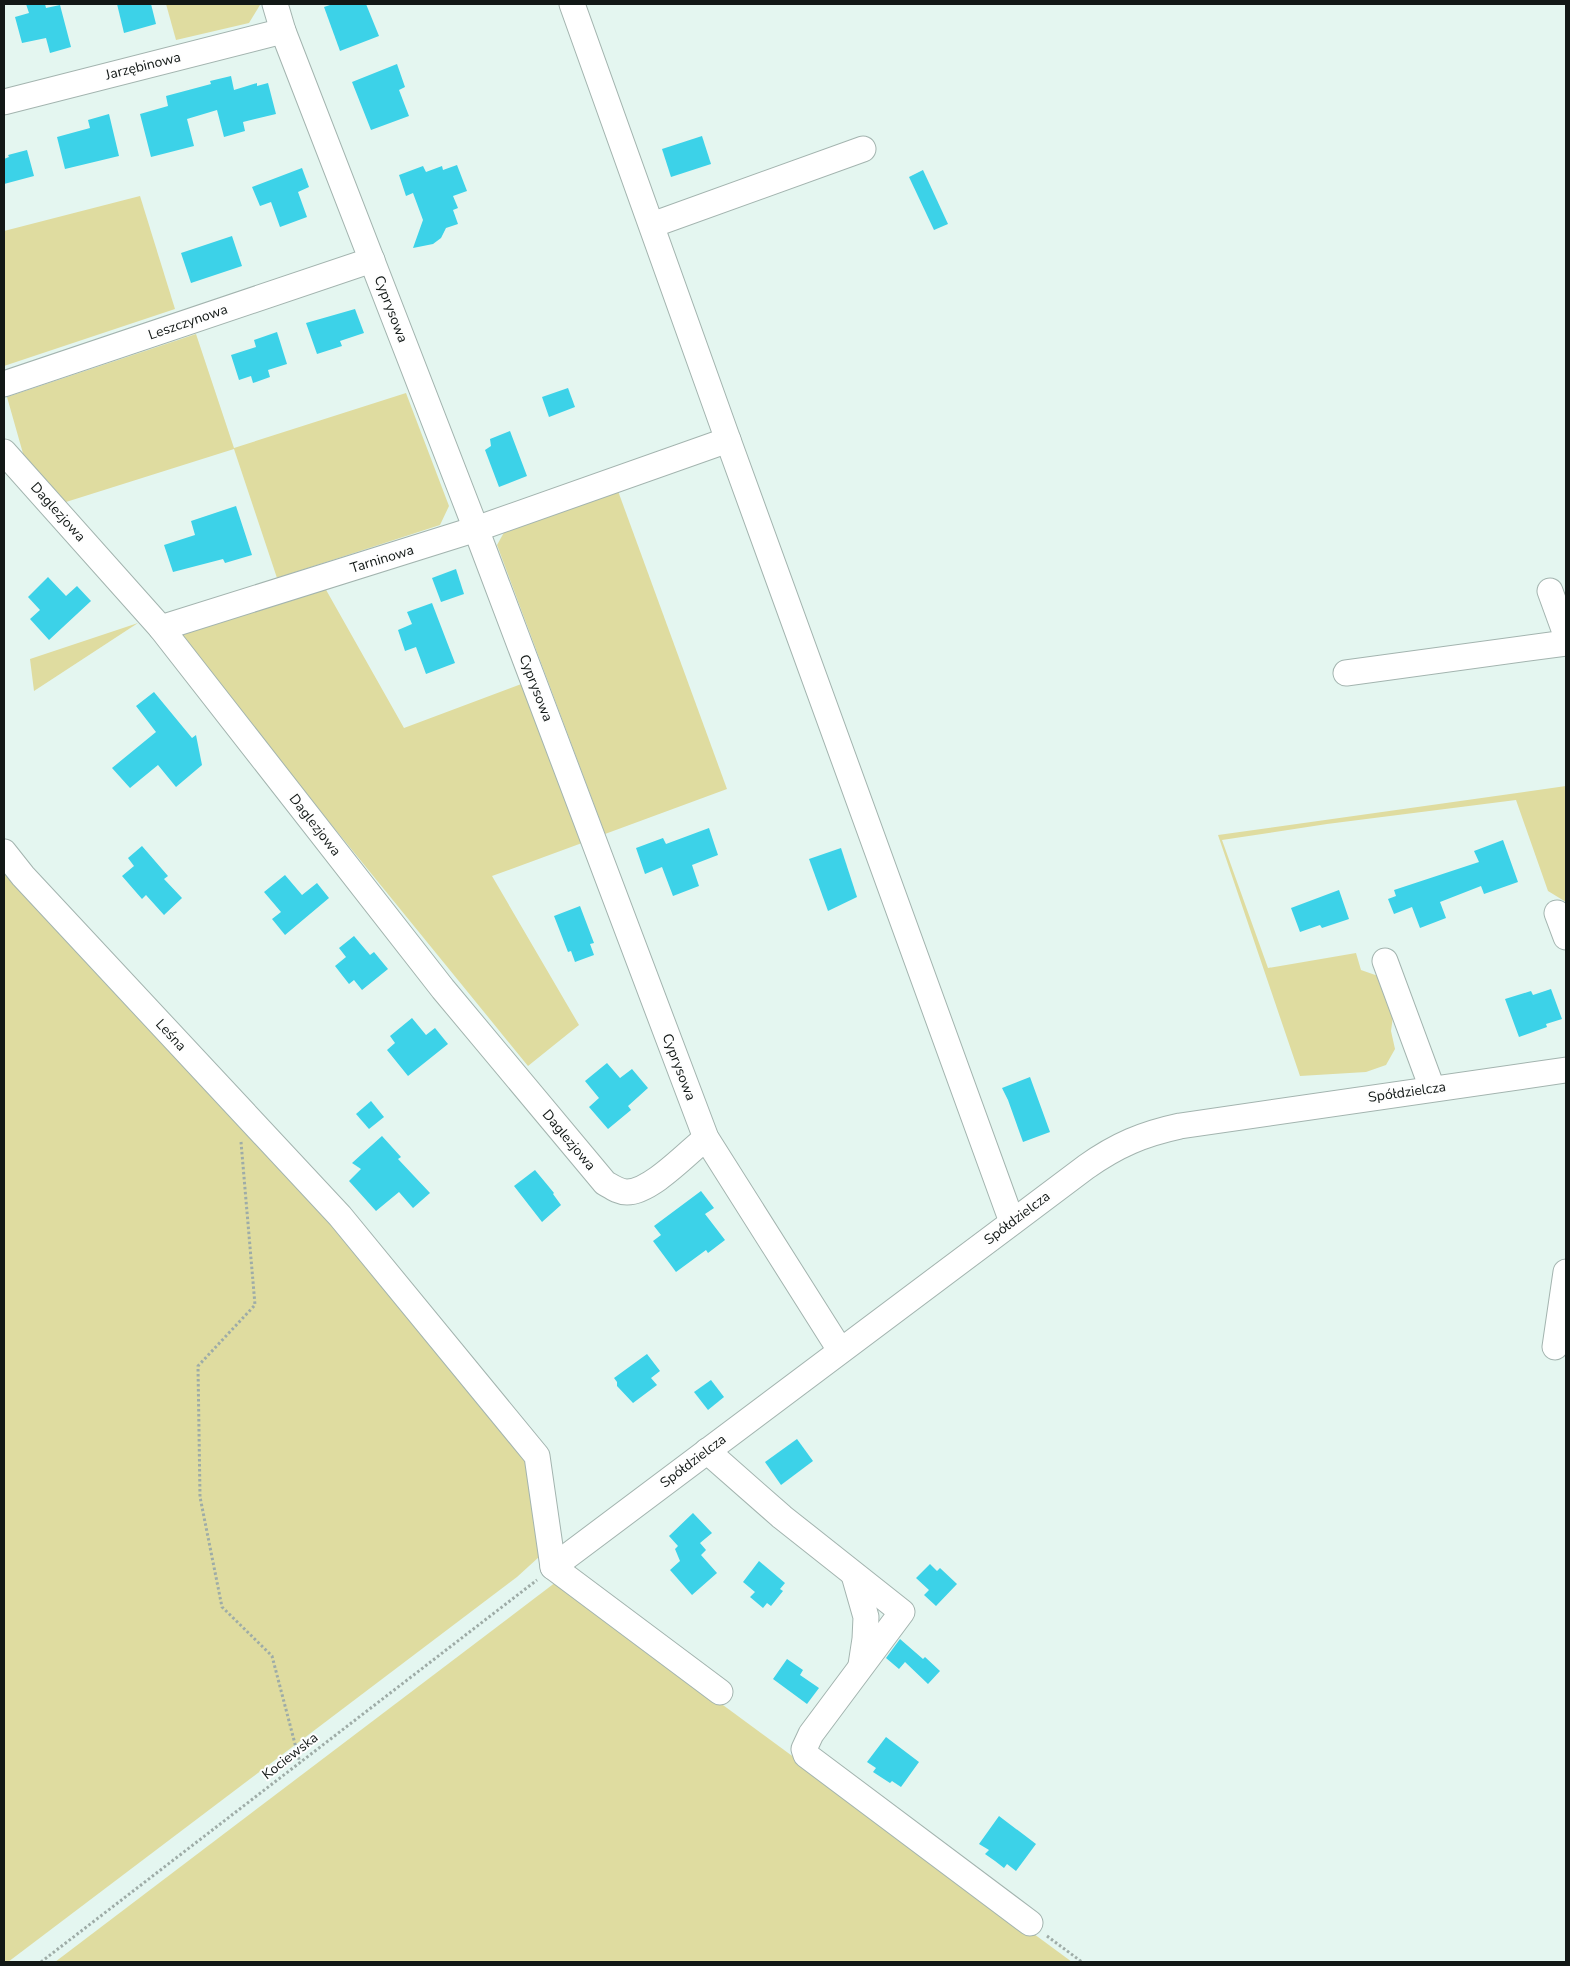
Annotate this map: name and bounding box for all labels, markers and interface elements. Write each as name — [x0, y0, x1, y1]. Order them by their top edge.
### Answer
street label: Jarzębinowa — [102, 47, 183, 85]
street label: Cyprysowa — [370, 273, 412, 345]
street label: Leszczynowa — [146, 300, 230, 344]
street label: Daglezjowa — [26, 478, 90, 546]
street label: Tarninowa — [348, 540, 416, 578]
street label: Cyprysowa — [515, 652, 557, 724]
street label: Daglezjowa — [285, 790, 345, 860]
street label: Leśna — [151, 1015, 191, 1055]
street label: Cyprysowa — [658, 1031, 700, 1103]
street label: Spółdzielcza — [1367, 1077, 1447, 1107]
street label: Daglezjowa — [538, 1106, 600, 1174]
street label: Spółdzielcza — [980, 1187, 1054, 1249]
street label: Spółdzielcza — [656, 1430, 730, 1492]
street label: Kociewska — [258, 1728, 322, 1784]

